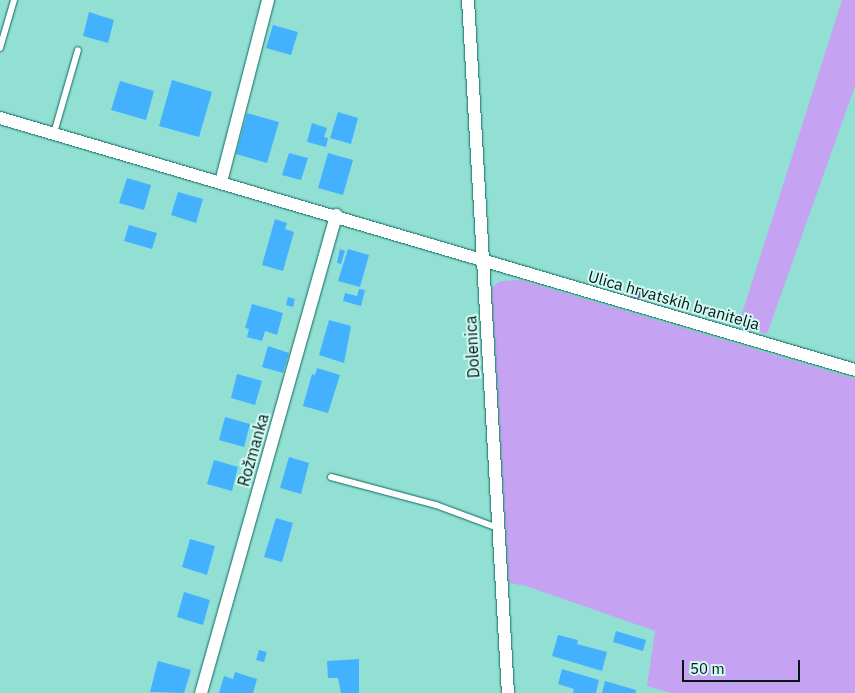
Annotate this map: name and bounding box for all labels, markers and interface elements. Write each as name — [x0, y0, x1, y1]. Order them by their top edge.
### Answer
street label: Ulica hrvatskih branitelja — [586, 266, 762, 334]
street label: Dolenica — [461, 315, 483, 379]
street label: Rožmanka — [233, 411, 273, 489]
scale bar — [685, 650, 802, 682]
text: 50 m — [690, 659, 725, 678]

